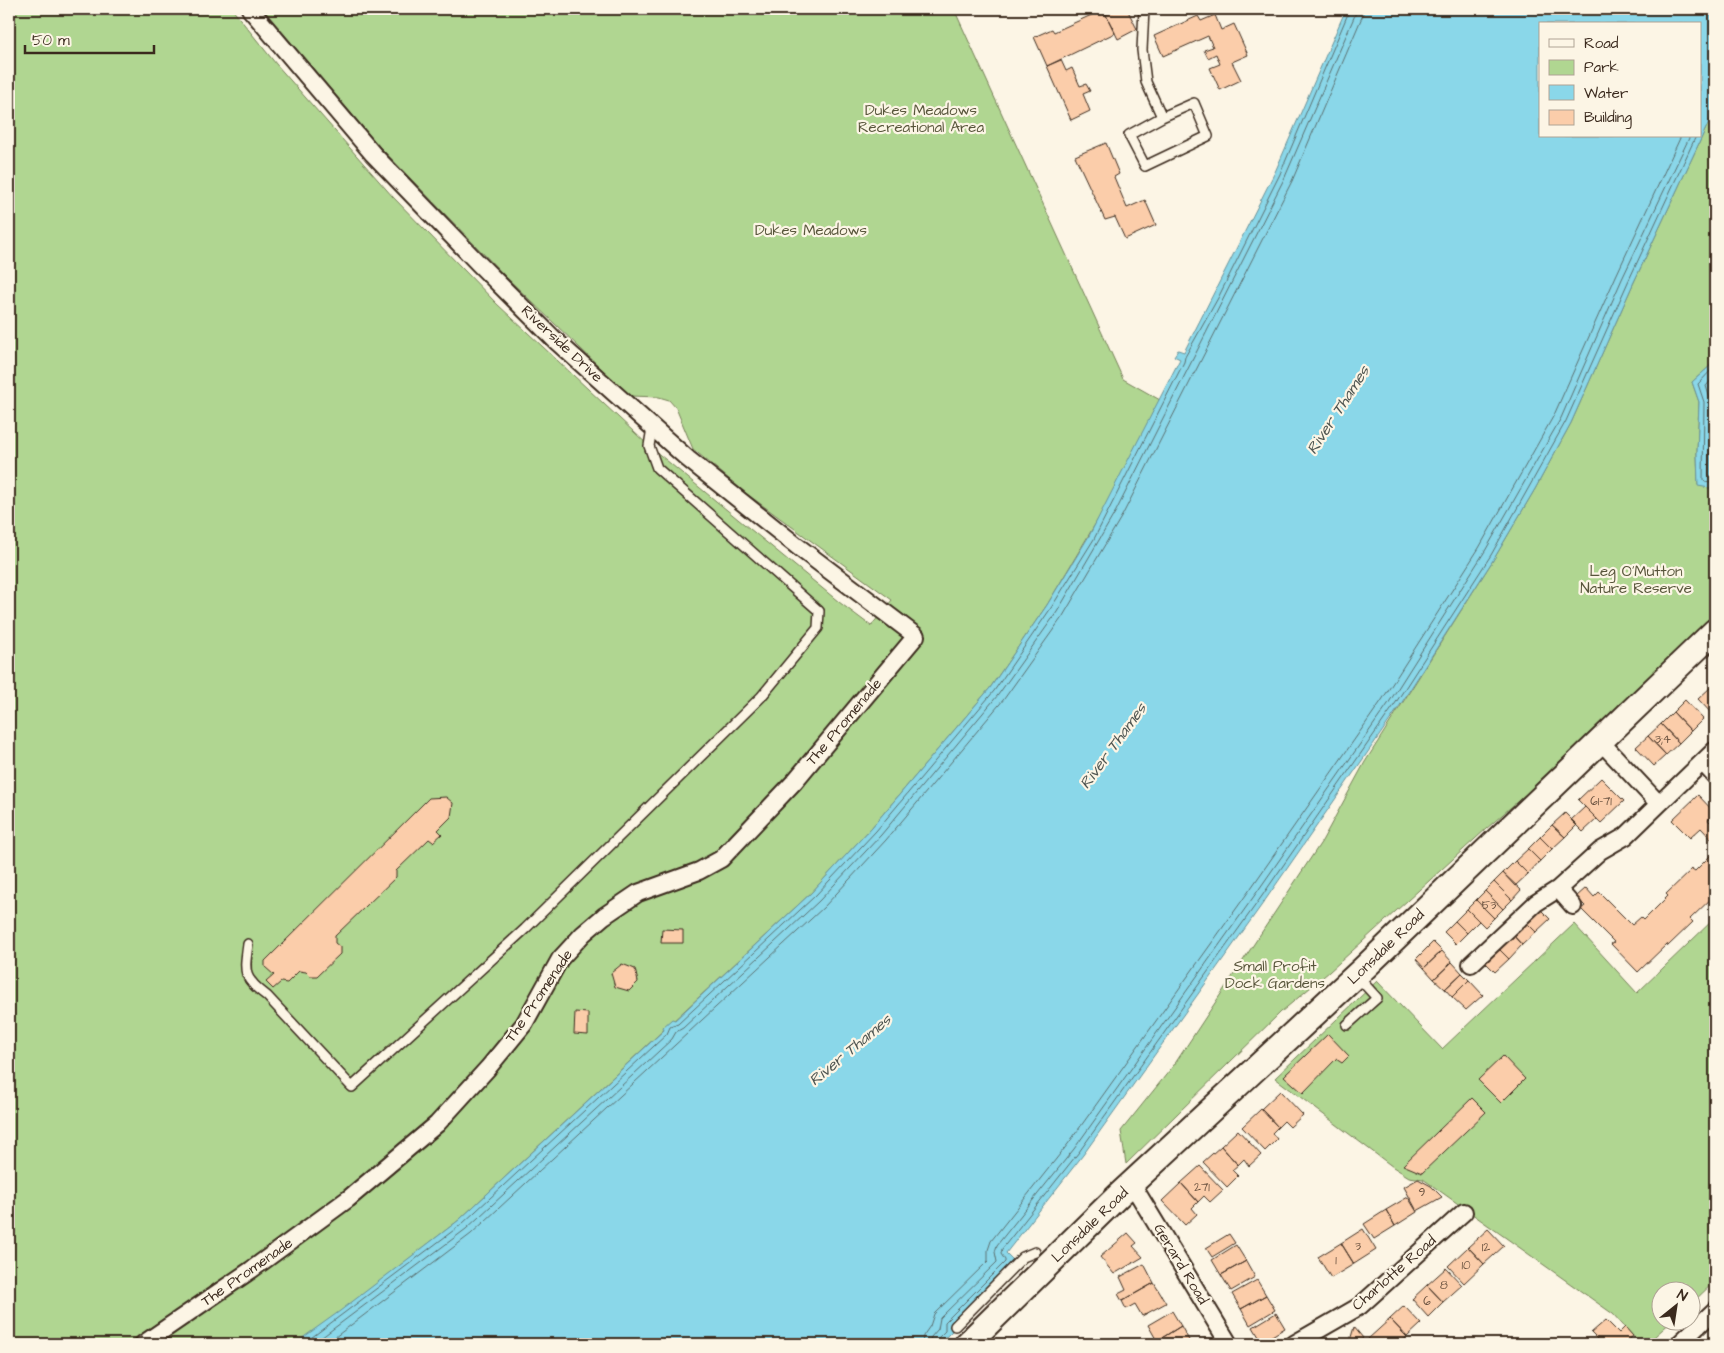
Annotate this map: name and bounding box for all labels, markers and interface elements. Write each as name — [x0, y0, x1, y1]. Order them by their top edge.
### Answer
scale bar — [25, 22, 154, 54]
legend — [1539, 22, 1702, 138]
text: 50 m — [32, 30, 70, 51]
text: Road — [1584, 33, 1619, 54]
text: Park — [1584, 57, 1619, 78]
text: Water — [1584, 83, 1628, 104]
park label: Dukes Meadows Recreational Area — [858, 100, 984, 138]
text: Building — [1584, 107, 1632, 129]
park label: Dukes Meadows — [755, 220, 868, 241]
street label: Riverside Drive — [516, 301, 608, 387]
water label: River Thames — [1301, 361, 1375, 458]
park label: Leg O'Mutton Nature Reserve — [1580, 561, 1692, 599]
street label: The Promenade — [801, 674, 887, 770]
water label: River Thames — [1074, 698, 1152, 793]
house number: 3;4 — [1655, 731, 1671, 748]
house number: 61-71 — [1590, 793, 1612, 810]
house number: 53 — [1482, 897, 1496, 914]
street label: Lonsdale Road — [1343, 904, 1430, 989]
street label: The Promenade — [500, 945, 578, 1047]
park label: Small Profit Dock Gardens — [1225, 956, 1325, 994]
water label: River Thames — [804, 1008, 897, 1091]
house number: 271 — [1194, 1179, 1210, 1196]
street label: Lonsdale Road — [1047, 1182, 1134, 1267]
house number: 9 — [1419, 1184, 1426, 1201]
street label: Gerard Road — [1149, 1220, 1214, 1309]
street label: Charlotte Road — [1347, 1230, 1441, 1316]
street label: The Promenade — [197, 1232, 297, 1312]
house number: 3 — [1355, 1238, 1361, 1255]
house number: 12 — [1482, 1239, 1490, 1256]
house number: 1 — [1335, 1252, 1337, 1269]
house number: 10 — [1461, 1257, 1471, 1274]
house number: 8 — [1440, 1277, 1448, 1294]
north arrow — [1652, 1280, 1702, 1330]
text: N — [1673, 1285, 1691, 1307]
house number: 6 — [1423, 1293, 1431, 1310]

